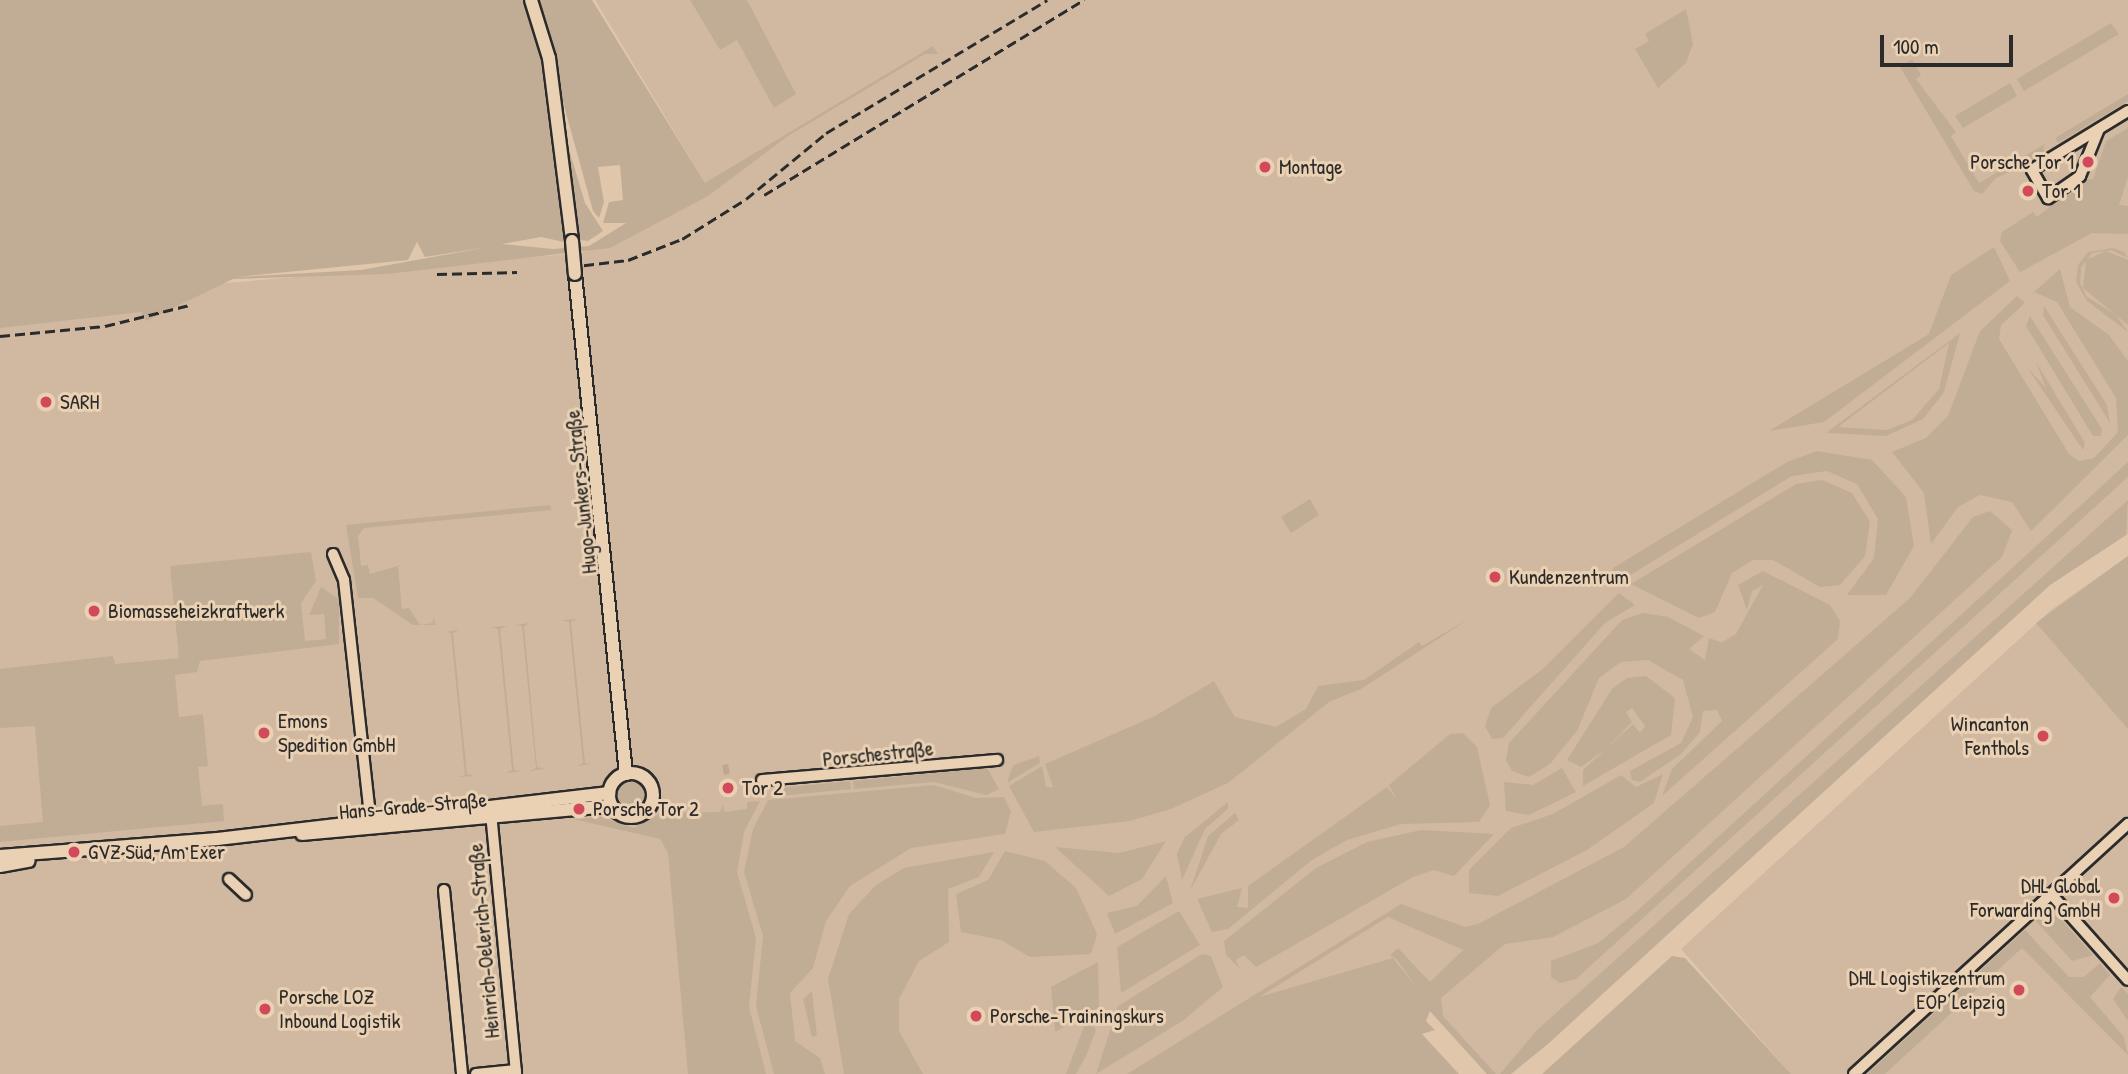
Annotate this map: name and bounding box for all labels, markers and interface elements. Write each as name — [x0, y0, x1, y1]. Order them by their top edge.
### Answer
scale bar — [1883, 21, 2016, 65]
text: 100 m — [1893, 32, 1939, 61]
place label: Porsche Tor 1 — [1970, 149, 2074, 175]
place label: Montage — [1279, 154, 1343, 180]
marker: Porsche Tor 1 — [2080, 154, 2096, 170]
marker: Montage — [1257, 159, 1273, 175]
place label: Tor 1 — [2042, 178, 2081, 204]
marker: Tor 1 — [2020, 183, 2036, 199]
place label: SARH — [60, 389, 99, 415]
marker: SARH — [38, 394, 54, 410]
street label: Hugo-Junkers-Straße — [560, 409, 602, 575]
place label: Kundenzentrum — [1509, 564, 1629, 590]
marker: Kundenzentrum — [1487, 569, 1503, 585]
place label: Biomasseheizkraftwerk — [108, 598, 284, 624]
marker: Biomasseheizkraftwerk — [86, 603, 102, 619]
place label: Emons Spedition GmbH — [278, 708, 395, 758]
place label: Wincanton Fenthols — [1951, 711, 2029, 761]
marker: Emons Spedition GmbH — [256, 725, 272, 741]
marker: Wincanton Fenthols — [2035, 728, 2051, 744]
street label: Porschestraße — [821, 736, 935, 772]
place label: Tor 2 — [742, 775, 783, 801]
marker: Tor 2 — [720, 780, 736, 796]
street label: Hans-Grade-Straße — [338, 787, 488, 825]
place label: Porsche Tor 2 — [593, 796, 699, 822]
marker: Porsche Tor 2 — [571, 801, 587, 817]
place label: GVZ Süd, Am Exer — [88, 839, 225, 865]
street label: Heinrich-Oelerich-Straße — [463, 843, 505, 1039]
marker: GVZ Süd, Am Exer — [66, 844, 82, 860]
place label: DHL Global Forwarding GmbH — [1970, 873, 2100, 923]
marker: DHL Global Forwarding GmbH — [2106, 890, 2122, 906]
place label: DHL Logistikzentrum EOP Leipzig — [1849, 965, 2005, 1015]
marker: DHL Logistikzentrum EOP Leipzig — [2011, 982, 2027, 998]
place label: Porsche LOZ Inbound Logistik — [279, 984, 401, 1034]
marker: Porsche LOZ Inbound Logistik — [257, 1001, 273, 1017]
place label: Porsche-Trainingskurs — [990, 1003, 1164, 1029]
marker: Porsche-Trainingskurs — [968, 1008, 984, 1024]

